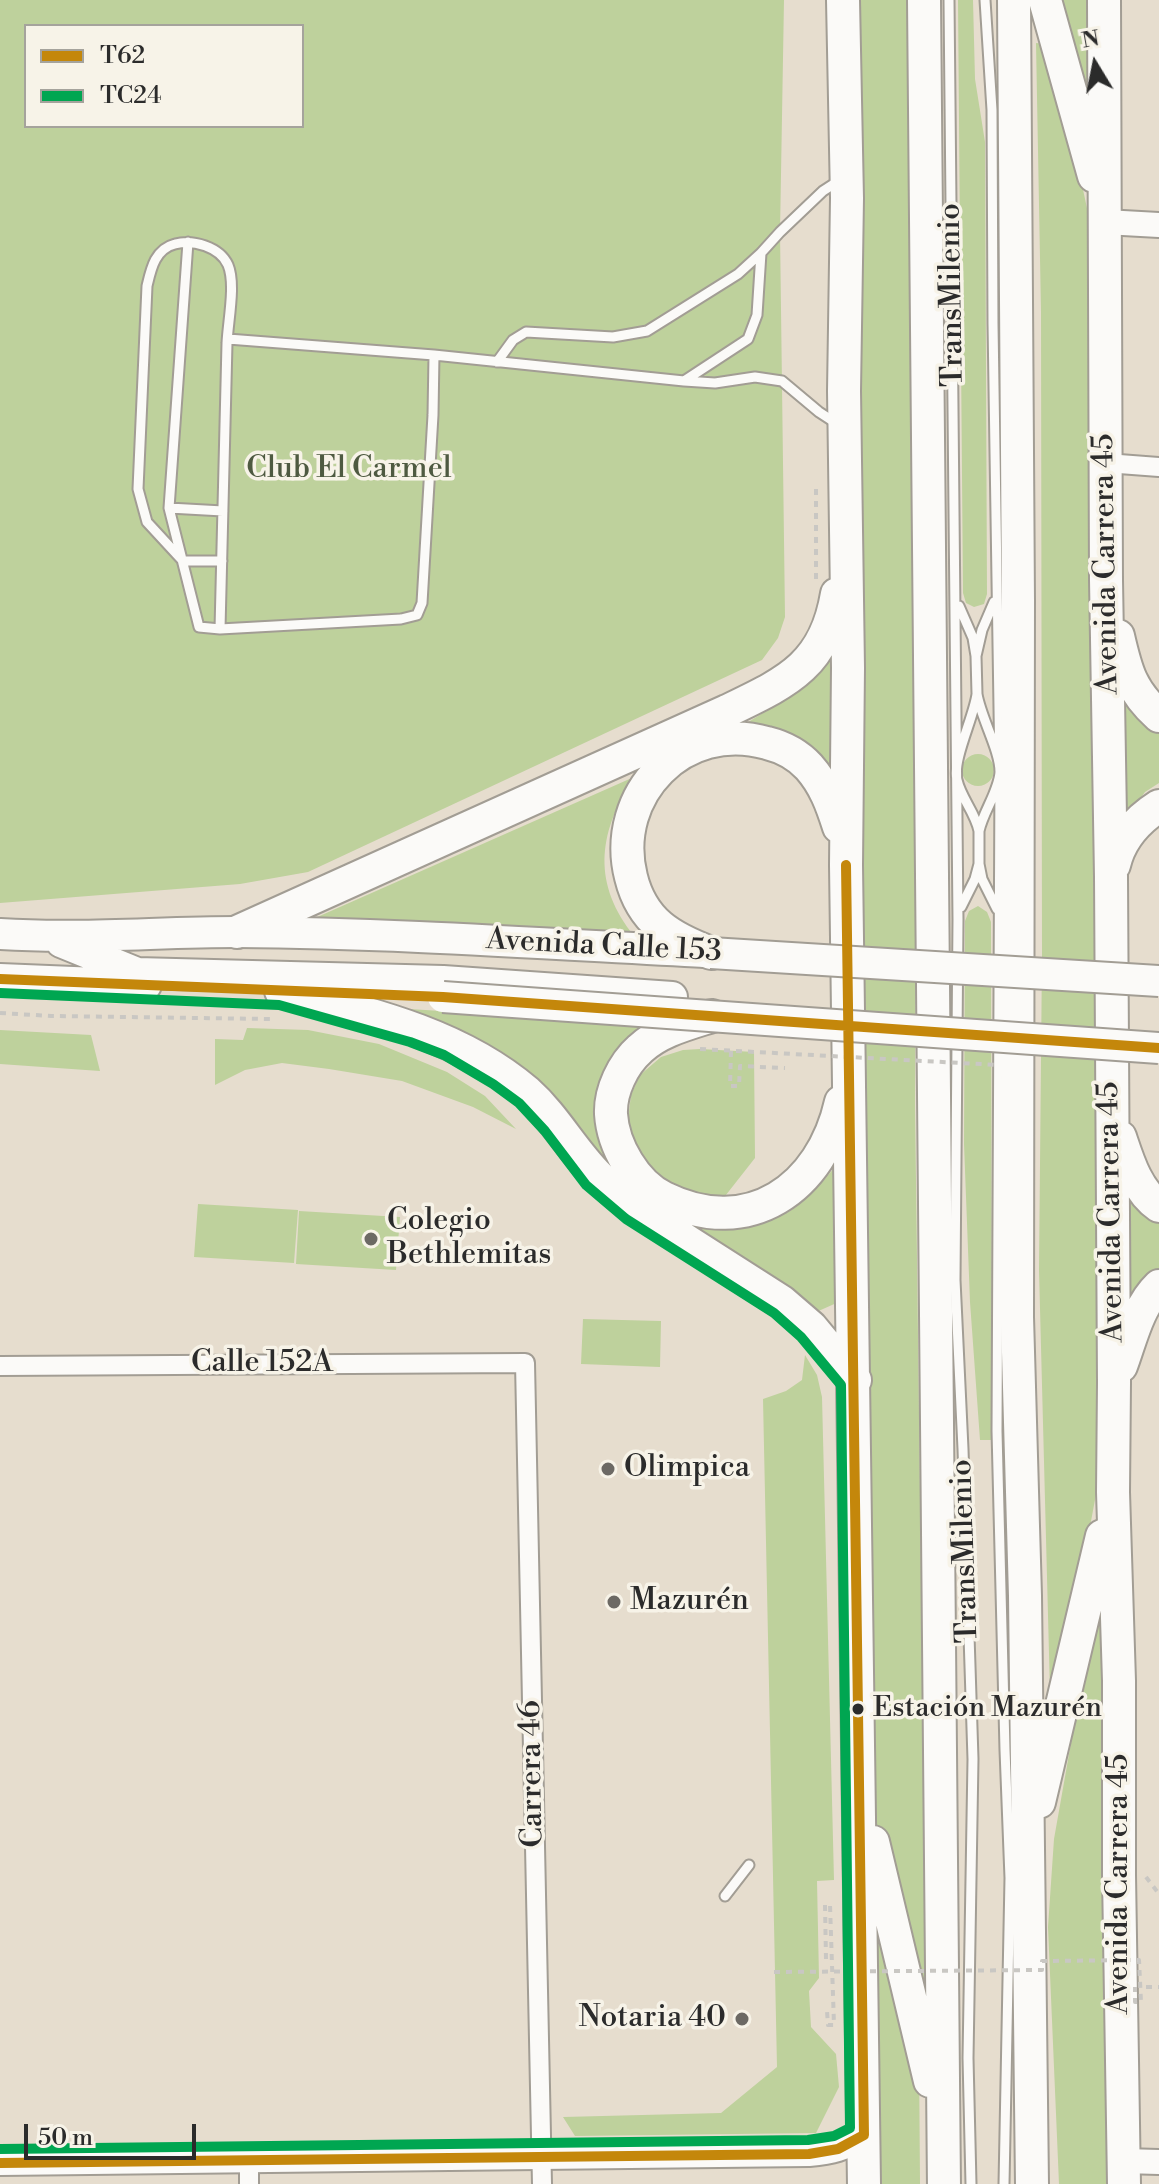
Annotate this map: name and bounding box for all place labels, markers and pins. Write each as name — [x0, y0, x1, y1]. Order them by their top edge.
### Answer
place label: Colegio Bethlemitas — [387, 1204, 551, 1274]
marker: Colegio Bethlemitas — [362, 1230, 380, 1248]
place label: Olimpica — [624, 1451, 750, 1487]
marker: Olimpica — [599, 1460, 617, 1478]
place label: Mazurén — [630, 1584, 749, 1620]
marker: Mazurén — [605, 1593, 623, 1611]
place label: Estación Mazurén — [873, 1692, 1102, 1726]
marker: Estación Mazurén — [850, 1701, 866, 1717]
place label: Notaria 40 — [579, 2001, 726, 2037]
marker: Notaria 40 — [733, 2010, 751, 2028]

